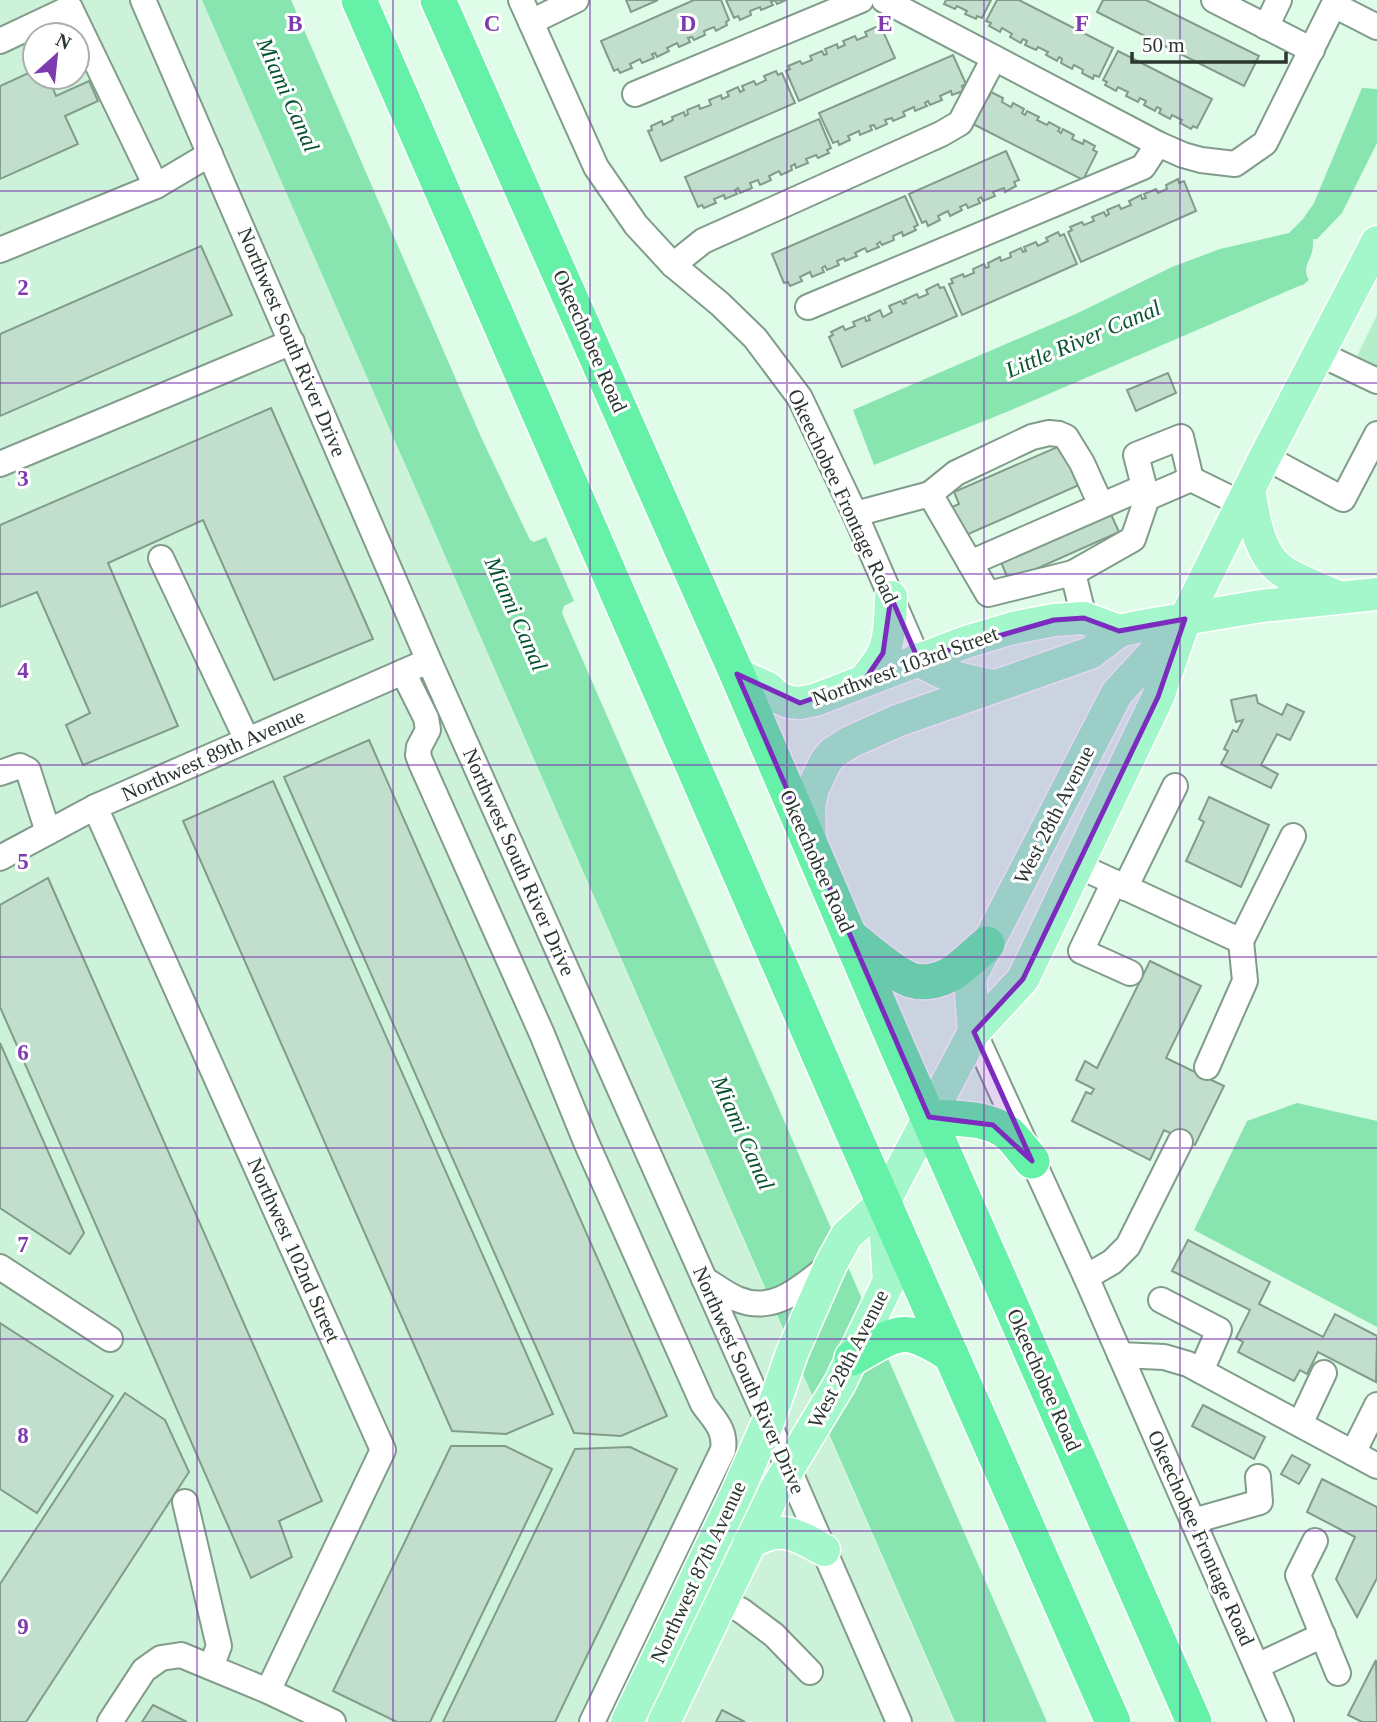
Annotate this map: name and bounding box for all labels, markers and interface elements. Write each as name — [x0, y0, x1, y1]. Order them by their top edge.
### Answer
text: B — [287, 11, 303, 36]
text: C — [484, 11, 500, 36]
text: D — [680, 11, 696, 36]
text: E — [877, 11, 893, 36]
text: F — [1075, 11, 1089, 36]
north arrow — [21, 21, 91, 91]
scale bar — [1132, 21, 1286, 65]
text: N — [53, 29, 75, 54]
water label: Miami Canal — [251, 33, 324, 156]
text: 50 m — [1142, 33, 1185, 57]
street label: Northwest South River Drive — [233, 224, 351, 460]
street label: Okeechobee Road — [548, 266, 632, 416]
text: 2 — [17, 275, 29, 300]
water label: Little River Canal — [1001, 295, 1164, 383]
street label: Okeechobee Frontage Road — [783, 385, 903, 607]
text: 3 — [17, 466, 29, 491]
water label: Miami Canal — [479, 552, 552, 675]
street label: Northwest 103rd Street — [809, 621, 1001, 711]
text: 4 — [17, 658, 29, 683]
street label: Northwest 89th Avenue — [118, 704, 308, 806]
street label: West 28th Avenue — [1009, 742, 1099, 888]
street label: Northwest South River Drive — [458, 744, 580, 980]
street label: Okeechobee Road — [775, 786, 859, 936]
text: 5 — [17, 849, 29, 874]
text: 6 — [17, 1040, 29, 1065]
water label: Miami Canal — [706, 1071, 779, 1194]
street label: Northwest 102nd Street — [242, 1154, 346, 1346]
text: 7 — [17, 1232, 29, 1257]
street label: Northwest South River Drive — [688, 1262, 810, 1498]
street label: West 28th Avenue — [803, 1286, 893, 1432]
street label: Okeechobee Road — [1002, 1305, 1086, 1455]
text: 8 — [17, 1423, 29, 1448]
street label: Okeechobee Frontage Road — [1143, 1427, 1260, 1650]
street label: Northwest 87th Avenue — [645, 1477, 751, 1667]
text: 9 — [17, 1614, 29, 1639]

